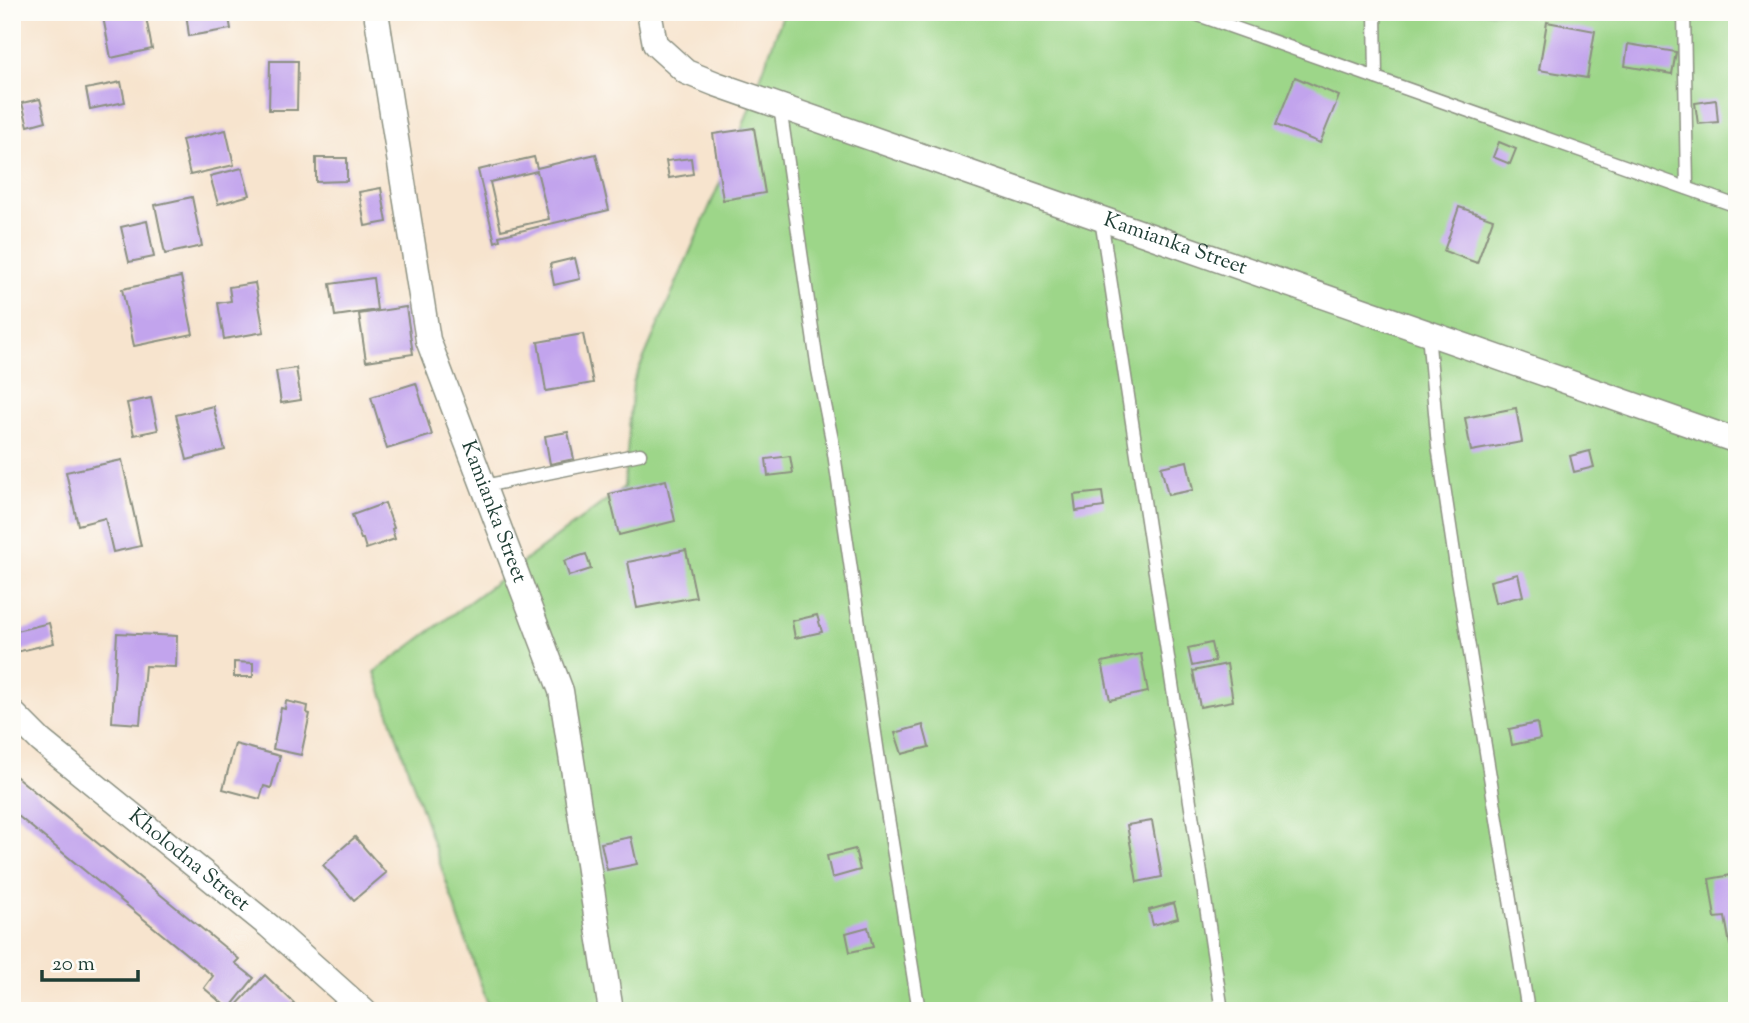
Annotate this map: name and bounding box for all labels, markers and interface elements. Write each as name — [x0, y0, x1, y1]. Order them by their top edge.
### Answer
street label: Kamianka Street — [1099, 206, 1251, 283]
street label: Kamianka Street — [453, 436, 534, 588]
street label: Kholodna Street — [121, 802, 256, 919]
scale bar — [42, 939, 138, 983]
text: 20 m — [52, 950, 95, 980]

